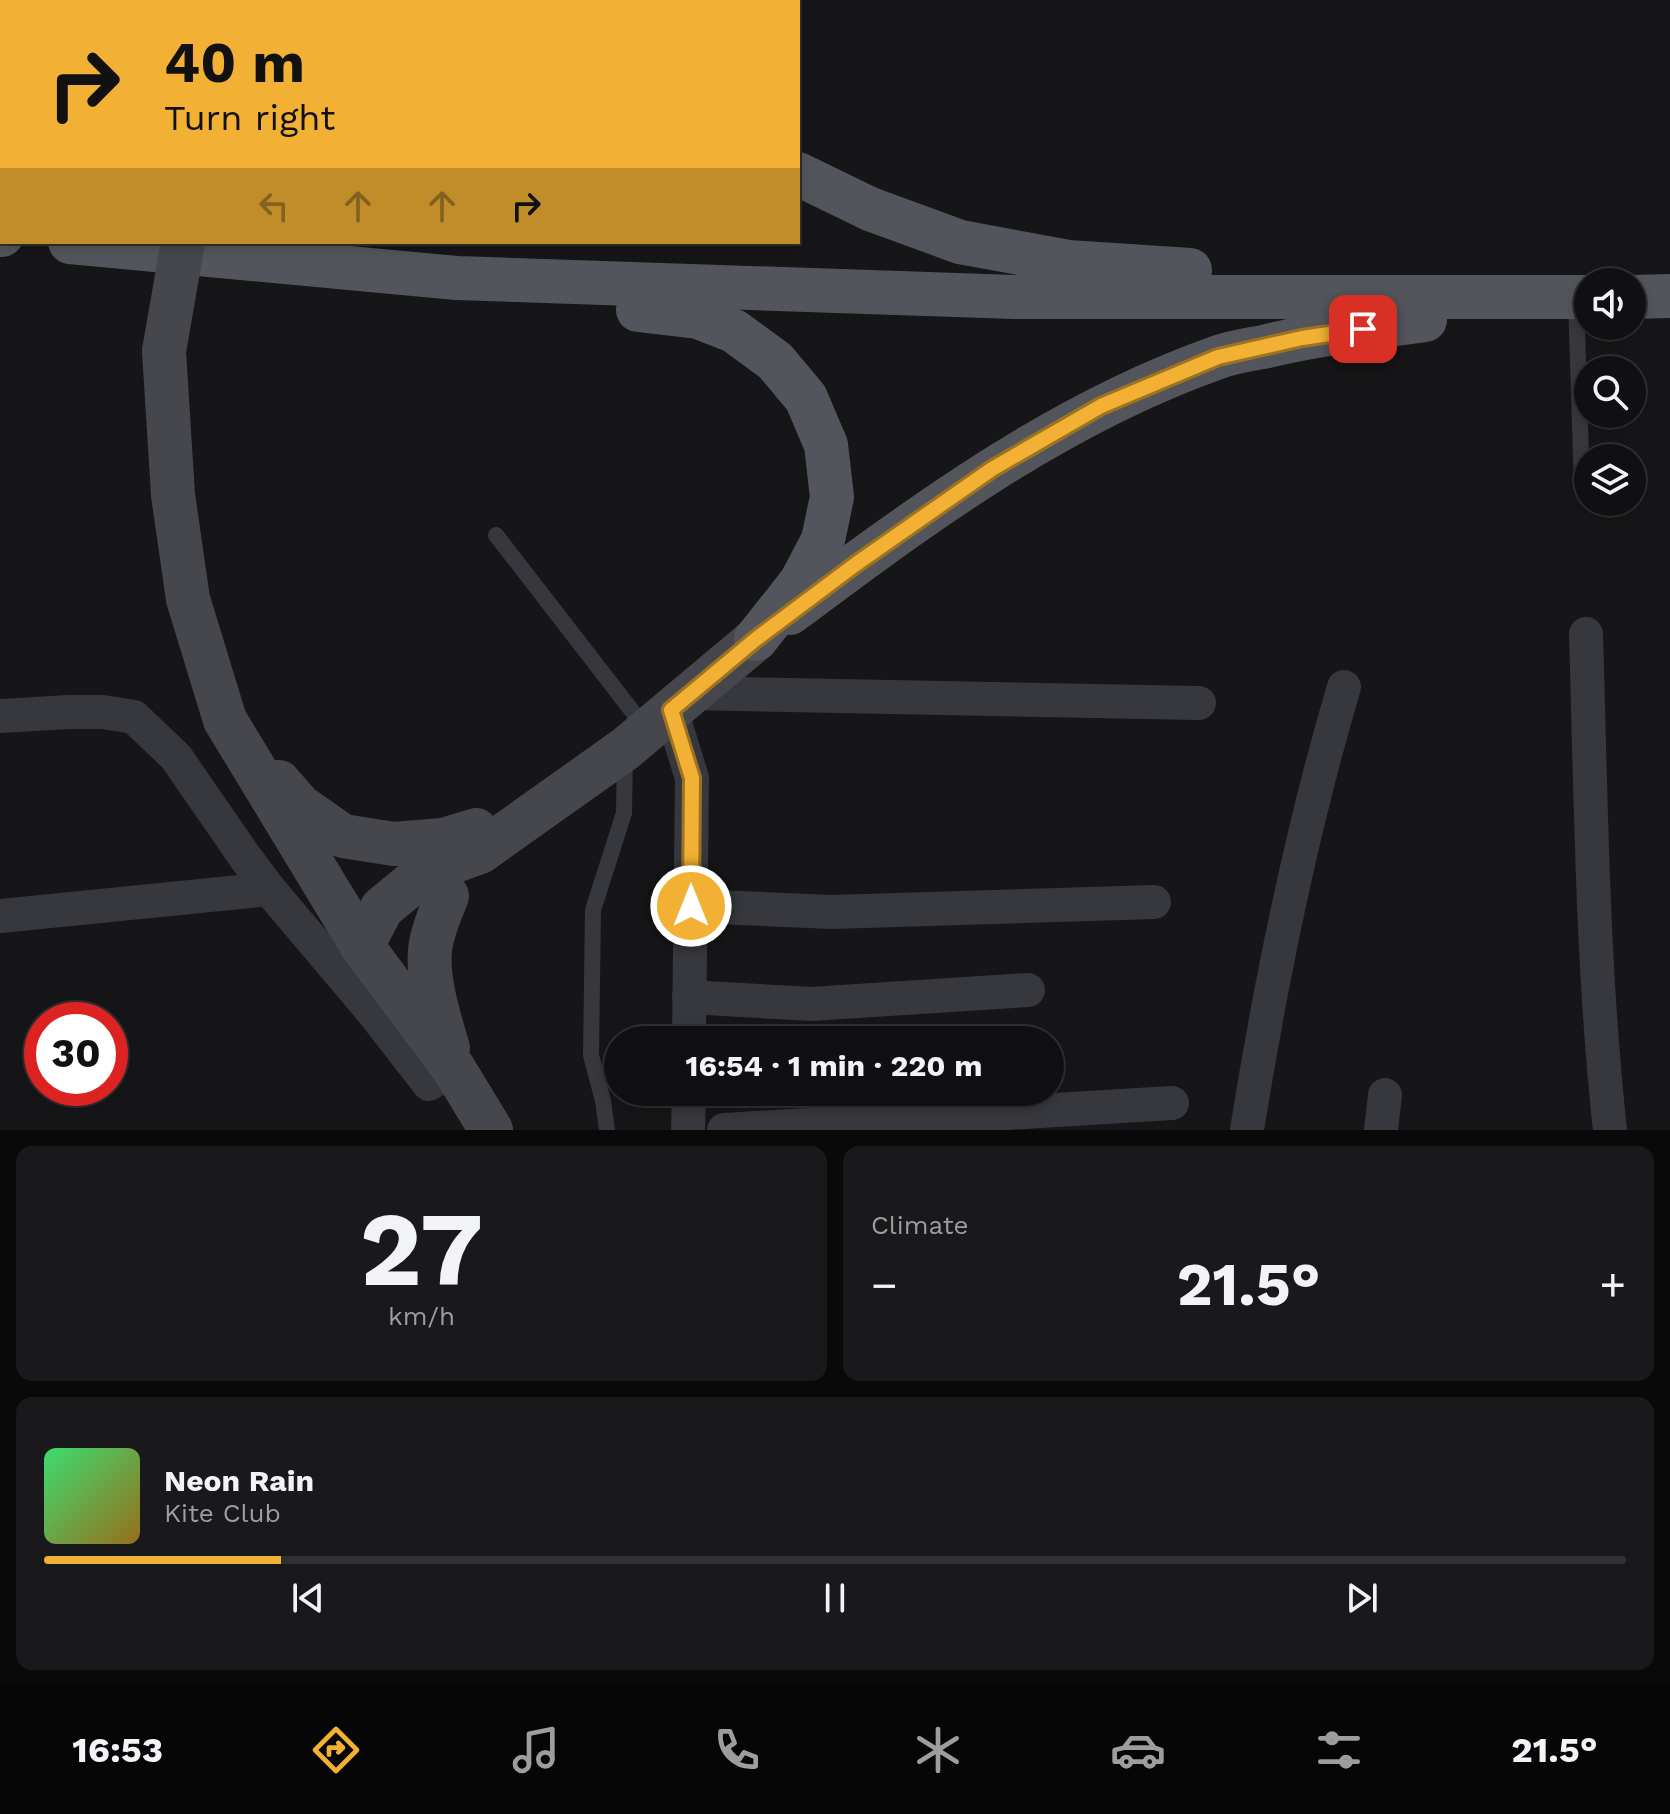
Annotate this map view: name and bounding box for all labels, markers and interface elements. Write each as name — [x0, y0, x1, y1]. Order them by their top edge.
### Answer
text: 40 m — [164, 30, 305, 96]
icon: right — [32, 32, 136, 136]
text: Turn right — [164, 97, 335, 139]
icon: left — [252, 184, 296, 228]
icon: ahead — [336, 184, 380, 228]
icon: ahead — [420, 184, 464, 228]
icon: right — [504, 184, 548, 228]
map controls — [1574, 268, 1646, 516]
button: sound — [1574, 268, 1646, 340]
pin — [1329, 295, 1397, 363]
icon: arrive — [1341, 307, 1385, 351]
button: search — [1574, 356, 1646, 428]
button: layers — [1574, 444, 1646, 516]
position arrow — [649, 864, 733, 948]
speed limit sign: 30 — [24, 1002, 128, 1106]
text: 16:54 · 1 min · 220 m — [686, 1048, 982, 1083]
text: 27 — [360, 1188, 483, 1310]
text: Climate — [871, 1210, 969, 1240]
text: 21.5° — [1177, 1249, 1320, 1320]
text: − — [871, 1259, 898, 1311]
text: + — [1599, 1259, 1626, 1311]
text: km/h — [388, 1301, 455, 1331]
text: Neon Rain — [164, 1463, 314, 1498]
text: Kite Club — [164, 1498, 281, 1528]
icon: previous — [286, 1576, 330, 1620]
icon: pause — [813, 1576, 857, 1620]
icon: next — [1340, 1576, 1384, 1620]
icon: directions — [308, 1722, 364, 1778]
icon: music — [508, 1722, 564, 1778]
icon: phone — [709, 1722, 765, 1778]
icon: climate — [910, 1722, 966, 1778]
icon: car — [1110, 1722, 1166, 1778]
icon: filters — [1311, 1722, 1367, 1778]
text: 16:53 — [72, 1729, 163, 1771]
text: 21.5° — [1511, 1729, 1598, 1771]

